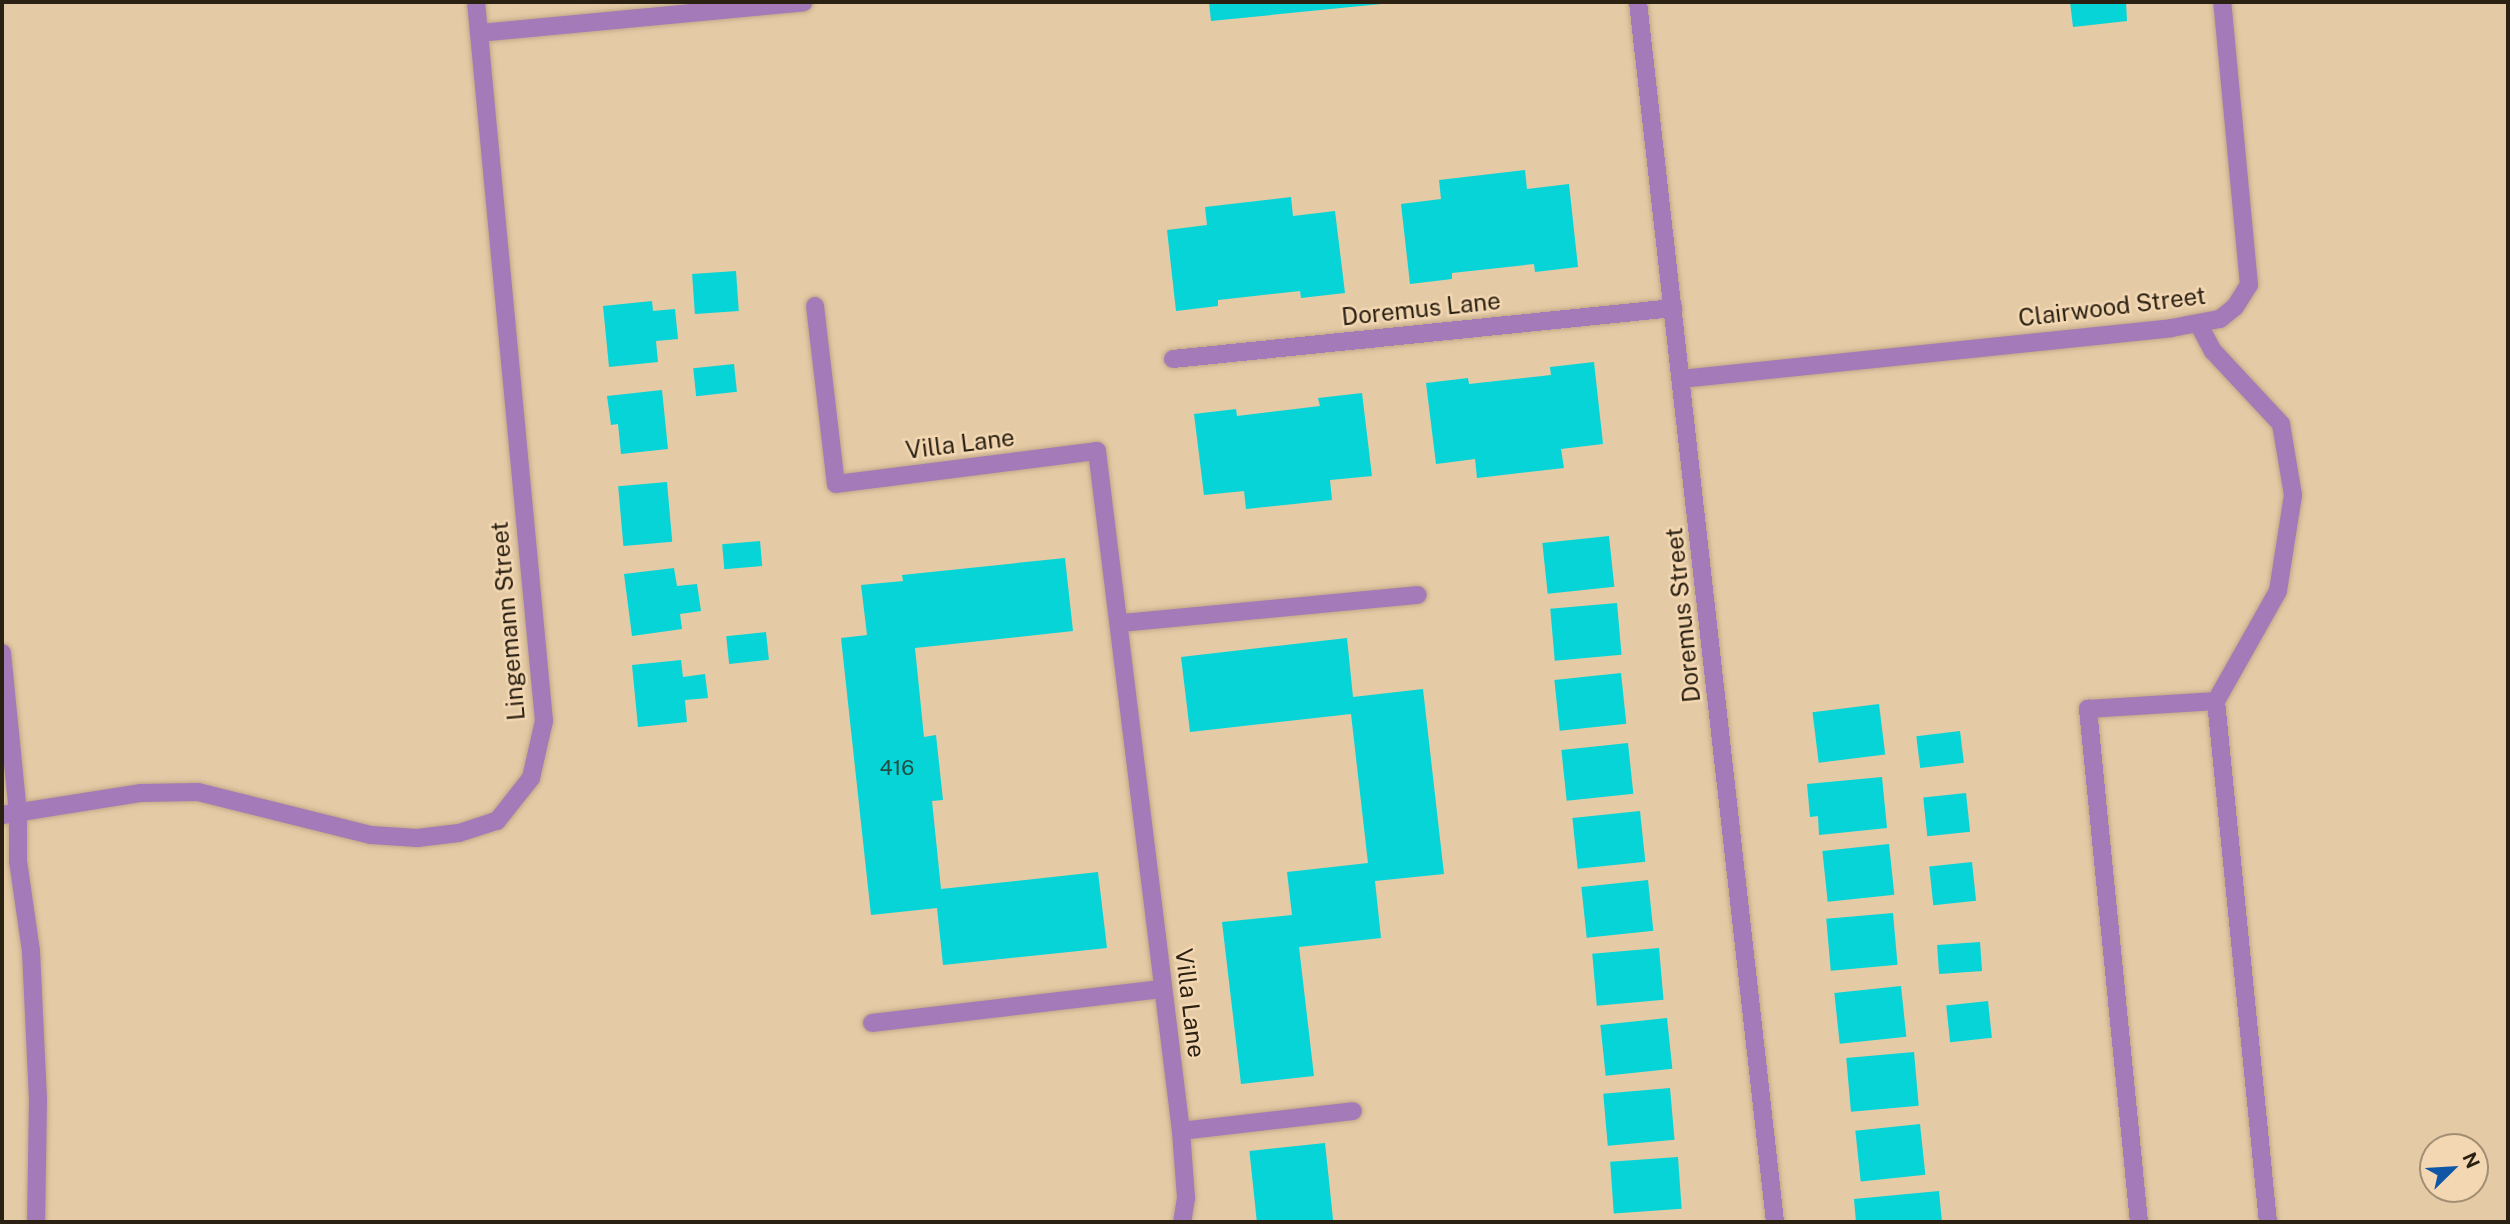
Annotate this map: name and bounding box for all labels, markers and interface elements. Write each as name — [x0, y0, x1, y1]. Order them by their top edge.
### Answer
street label: Clairwood Street — [2017, 281, 2207, 333]
street label: Doremus Lane — [1340, 286, 1502, 332]
street label: Villa Lane — [904, 423, 1016, 465]
street label: Lingemann Street — [485, 520, 531, 722]
street label: Doremus Street — [1659, 526, 1707, 704]
house number: 416 — [880, 755, 914, 781]
street label: Villa Lane — [1169, 947, 1211, 1059]
north arrow — [2419, 1133, 2489, 1203]
text: N — [2458, 1149, 2484, 1172]

